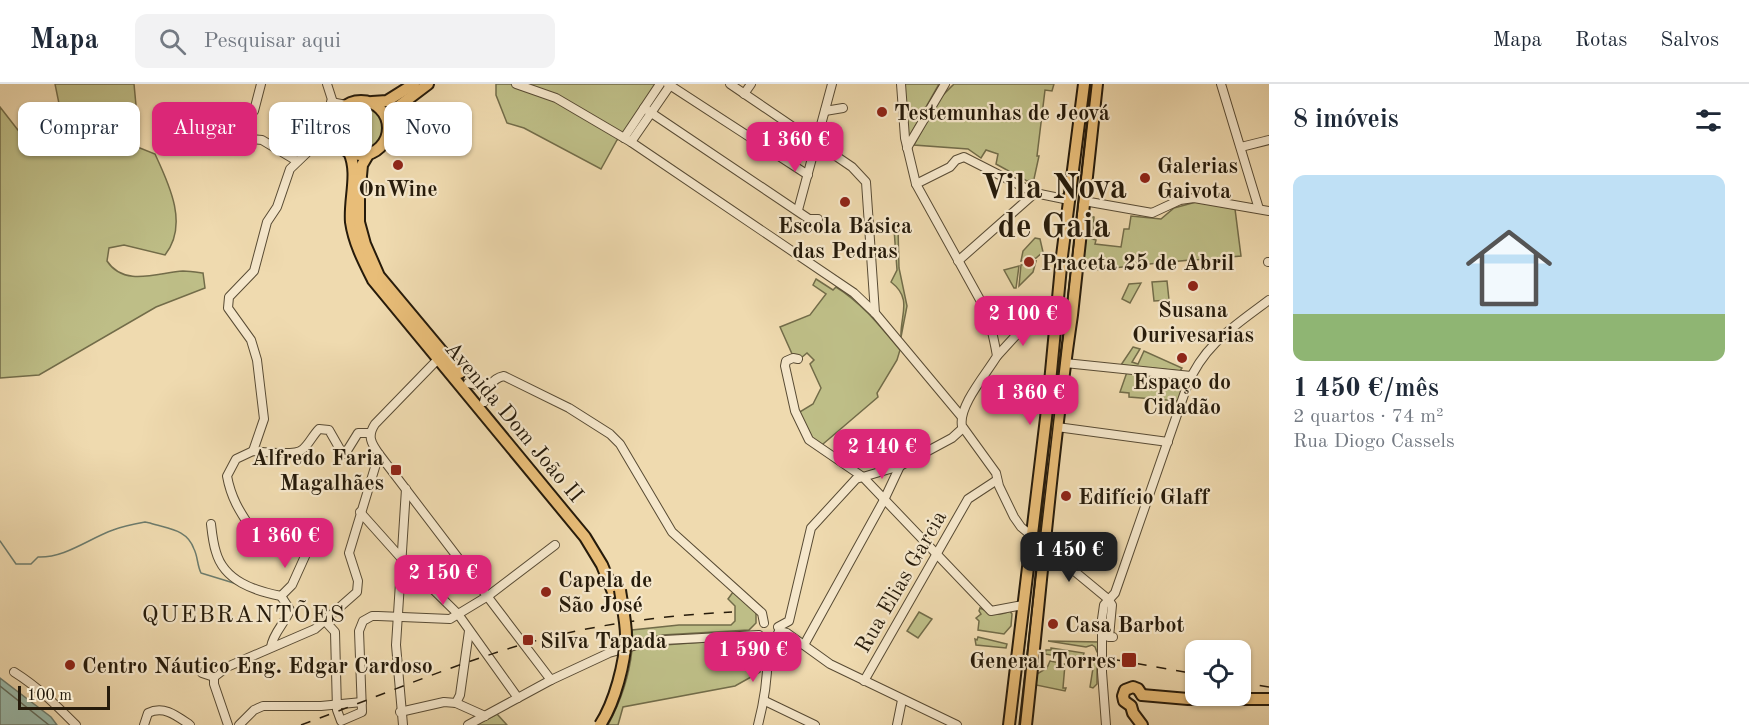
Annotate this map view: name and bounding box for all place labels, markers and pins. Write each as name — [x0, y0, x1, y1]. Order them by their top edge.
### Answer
place label: Testemunhas de Jeová — [894, 103, 1110, 125]
marker: Testemunhas de Jeová — [875, 105, 889, 119]
pin: 1 360 € — [740, 122, 850, 173]
place label: Galerias Gaivota — [1157, 156, 1238, 203]
marker: OnWine — [391, 158, 405, 172]
marker: Galerias Gaivota — [1138, 171, 1152, 185]
place label: OnWine — [358, 179, 438, 201]
marker: Escola Básica das Pedras — [838, 195, 852, 209]
place label: Escola Básica das Pedras — [778, 216, 912, 263]
place label: Praceta 25 de Abril — [1041, 253, 1235, 275]
marker: Praceta 25 de Abril — [1022, 255, 1036, 269]
marker: Susana Ourivesarias — [1186, 279, 1200, 293]
pin: 2 100 € — [968, 296, 1078, 347]
place label: Susana Ourivesarias — [1132, 300, 1254, 347]
marker: Espaço do Cidadão — [1175, 351, 1189, 365]
place label: Espaço do Cidadão — [1133, 372, 1231, 419]
pin: 1 360 € — [975, 375, 1085, 426]
pin: 2 140 € — [827, 429, 937, 480]
place label: Alfredo Faria Magalhães — [251, 448, 384, 495]
marker: Alfredo Faria Magalhães — [389, 463, 403, 477]
place label: Edifício Glaff — [1078, 487, 1210, 509]
marker: Edifício Glaff — [1059, 489, 1073, 503]
pin: 1 360 € — [230, 518, 340, 569]
pin: 1 450 € — [1014, 532, 1124, 583]
pin: 2 150 € — [388, 555, 498, 606]
place label: Capela de São José — [558, 570, 652, 617]
marker: Capela de São José — [539, 585, 553, 599]
place label: Casa Barbot — [1065, 615, 1185, 637]
marker: Casa Barbot — [1046, 617, 1060, 631]
place label: Silva Tapada — [540, 631, 667, 653]
pin: 1 590 € — [698, 632, 808, 683]
marker: Silva Tapada — [521, 633, 535, 647]
place label: General Torres — [969, 651, 1116, 673]
marker: General Torres — [1120, 651, 1138, 669]
place label: Centro Náutico Eng. Edgar Cardoso — [82, 656, 433, 678]
marker: Centro Náutico Eng. Edgar Cardoso — [63, 658, 77, 672]

